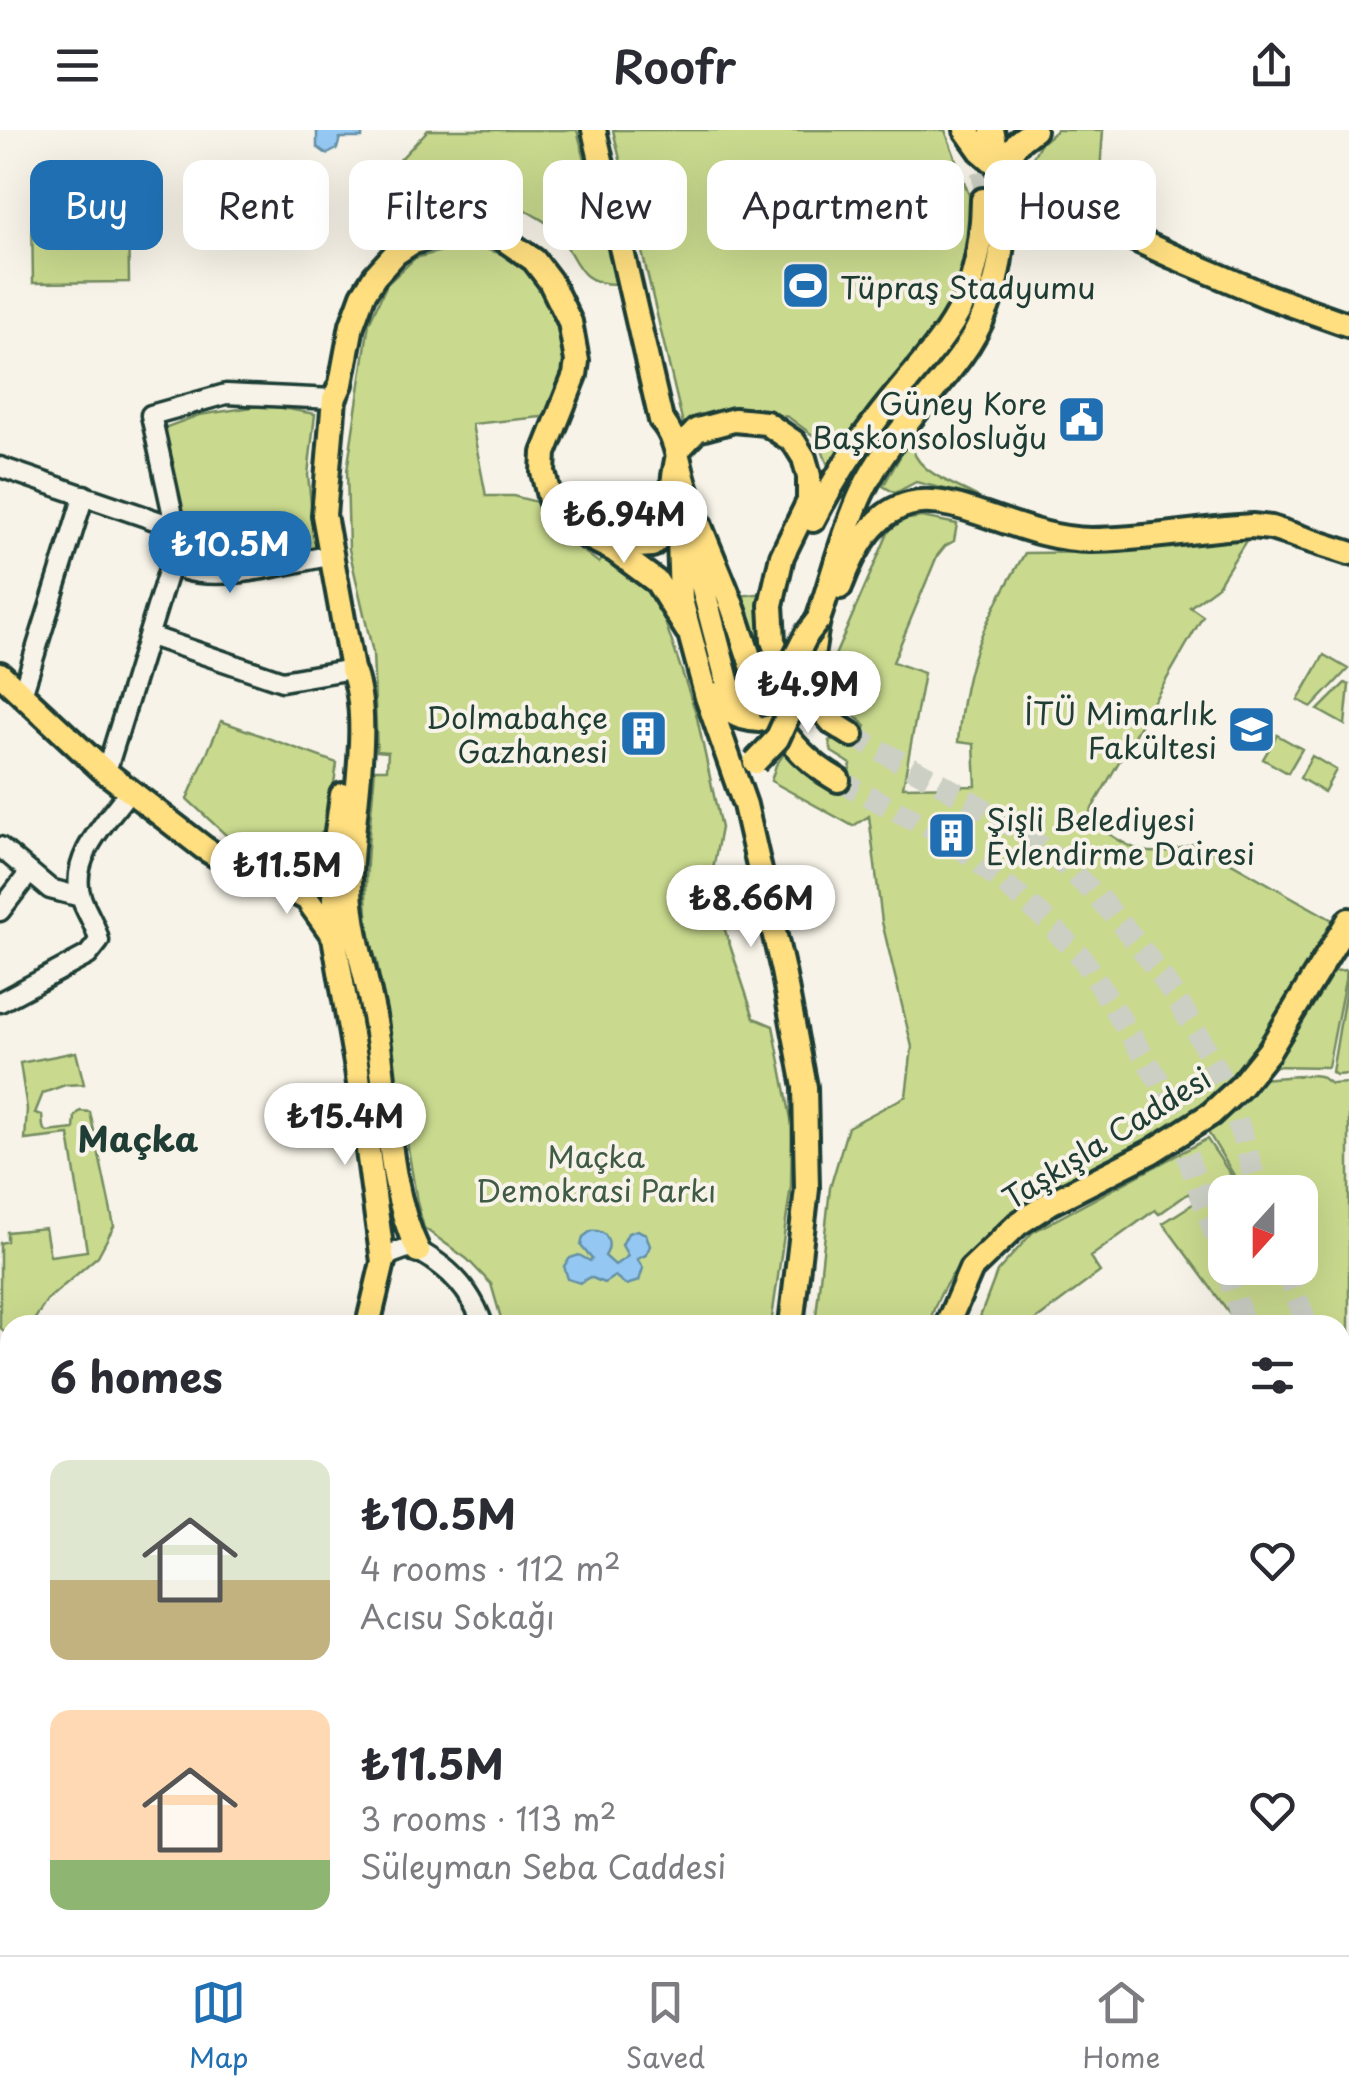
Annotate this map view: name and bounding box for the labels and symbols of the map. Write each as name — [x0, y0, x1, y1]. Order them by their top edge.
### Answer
sports icon: Tüpraş Stadyumu — [779, 260, 831, 312]
place label: Tüpraş Stadyumu — [840, 264, 1095, 309]
place label: Güney Kore Başkonsolosluğu — [812, 380, 1047, 459]
public building icon: Güney Kore Başkonsolosluğu — [1056, 393, 1108, 445]
pin: ₺6.94M — [543, 481, 705, 566]
pin: ₺10.5M — [149, 511, 311, 596]
pin: ₺4.9M — [738, 651, 878, 736]
place label: İTÜ Mimarlık Fakültesi — [1025, 690, 1217, 769]
place label: Dolmabahçe Gazhanesi — [426, 694, 608, 773]
school or university icon: İTÜ Mimarlık Fakültesi — [1226, 703, 1278, 755]
building icon: Dolmabahçe Gazhanesi — [617, 707, 669, 759]
place label: Şişli Belediyesi Evlendirme Dairesi — [986, 796, 1255, 875]
building icon: Şişli Belediyesi Evlendirme Dairesi — [925, 809, 977, 861]
pin: ₺11.5M — [206, 832, 368, 917]
pin: ₺8.66M — [670, 865, 832, 950]
street label: Taşkışla Caddesi — [993, 1055, 1219, 1219]
pin: ₺15.4M — [264, 1083, 426, 1168]
district label: Maçka — [78, 1111, 199, 1164]
park label: Maçka Demokrasi Parkı — [476, 1133, 716, 1212]
north arrow — [1208, 1175, 1318, 1285]

